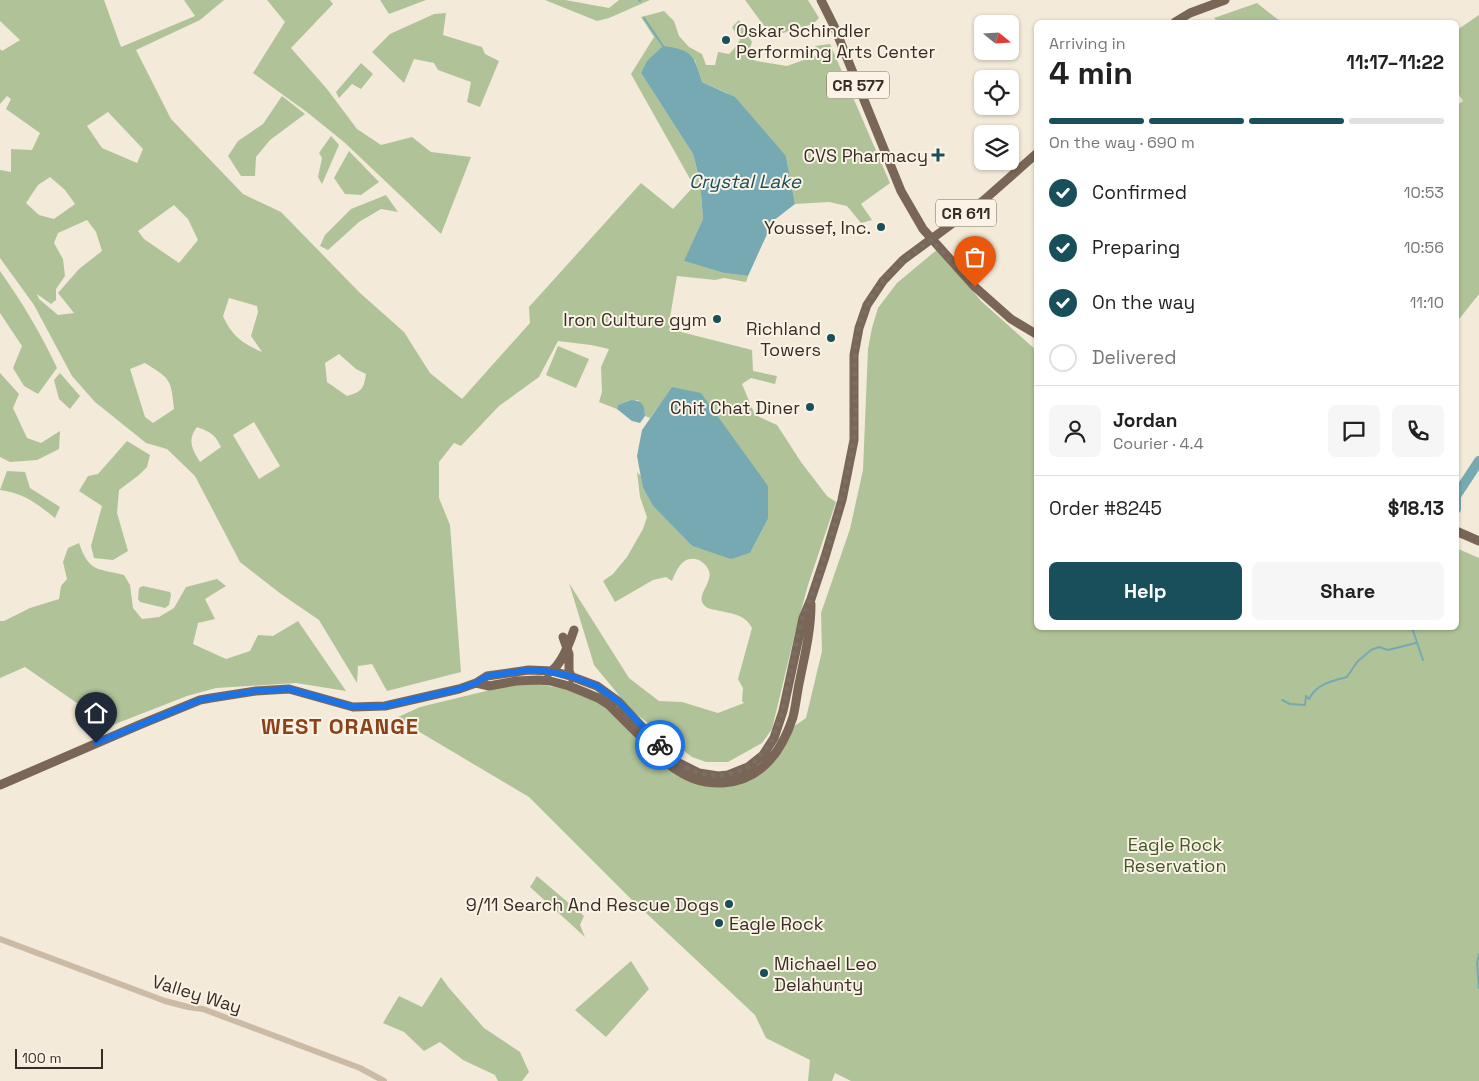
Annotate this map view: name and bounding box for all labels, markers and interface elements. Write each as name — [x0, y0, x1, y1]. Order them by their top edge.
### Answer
north arrow — [974, 15, 1019, 60]
map controls — [974, 15, 1019, 170]
place label: Oskar Schindler Performing Arts Center — [736, 19, 935, 63]
text: Arriving in — [1049, 33, 1126, 54]
marker: Oskar Schindler Performing Arts Center — [720, 34, 732, 46]
text: 11:17–11:22 — [1346, 50, 1444, 75]
text: 4 min — [1049, 53, 1133, 93]
button: locate — [974, 70, 1019, 115]
road number: CR 577 — [827, 72, 889, 98]
button: layers — [974, 125, 1019, 170]
text: On the way · 690 m — [1049, 132, 1195, 153]
place label: CVS Pharmacy — [804, 144, 928, 167]
marker: CVS Pharmacy — [932, 149, 944, 161]
water label: Crystal Lake — [689, 169, 802, 194]
icon: check — [1049, 179, 1077, 207]
text: Confirmed — [1092, 180, 1187, 205]
text: 10:53 — [1404, 182, 1444, 203]
road number: CR 611 — [936, 200, 996, 227]
place label: Youssef, Inc. — [764, 216, 871, 239]
marker: Youssef, Inc. — [875, 221, 887, 233]
icon: check — [1049, 234, 1077, 262]
text: Preparing — [1092, 235, 1180, 260]
pin — [954, 236, 996, 287]
text: 10:56 — [1404, 237, 1444, 258]
icon: bag — [961, 243, 989, 271]
icon: check — [1049, 289, 1077, 317]
text: On the way — [1092, 290, 1195, 315]
text: 11:10 — [1410, 292, 1444, 313]
place label: Iron Culture gym — [563, 308, 707, 331]
marker: Iron Culture gym — [711, 313, 723, 325]
place label: Richland Towers — [746, 317, 821, 361]
marker: Richland Towers — [825, 332, 837, 344]
text: Delivered — [1092, 345, 1177, 370]
place label: Chit Chat Diner — [670, 396, 800, 419]
marker: Chit Chat Diner — [804, 401, 816, 413]
button: person — [1049, 405, 1101, 457]
button: chat — [1328, 405, 1380, 457]
button: phone — [1392, 405, 1444, 457]
text: Jordan — [1113, 408, 1178, 433]
text: Courier · 4.4 — [1113, 433, 1204, 454]
text: Order #8245 — [1049, 496, 1162, 521]
text: $18.13 — [1388, 496, 1444, 521]
button: Help — [1049, 562, 1242, 620]
button: Share — [1252, 562, 1444, 620]
pin — [75, 692, 117, 743]
icon: home — [82, 699, 110, 727]
district label: WEST ORANGE — [261, 712, 419, 740]
courier — [635, 720, 685, 770]
icon: bike — [646, 731, 674, 759]
park label: Eagle Rock Reservation — [1124, 833, 1227, 877]
place label: 9/11 Search And Rescue Dogs — [466, 893, 719, 916]
marker: 9/11 Search And Rescue Dogs — [723, 898, 735, 910]
place label: Eagle Rock — [729, 912, 824, 935]
marker: Eagle Rock — [713, 917, 725, 929]
place label: Michael Leo Delahunty — [774, 952, 877, 996]
marker: Michael Leo Delahunty — [758, 967, 770, 979]
street label: Valley Way — [149, 969, 245, 1019]
scale bar — [15, 1046, 102, 1069]
text: 100 m — [22, 1049, 61, 1067]

